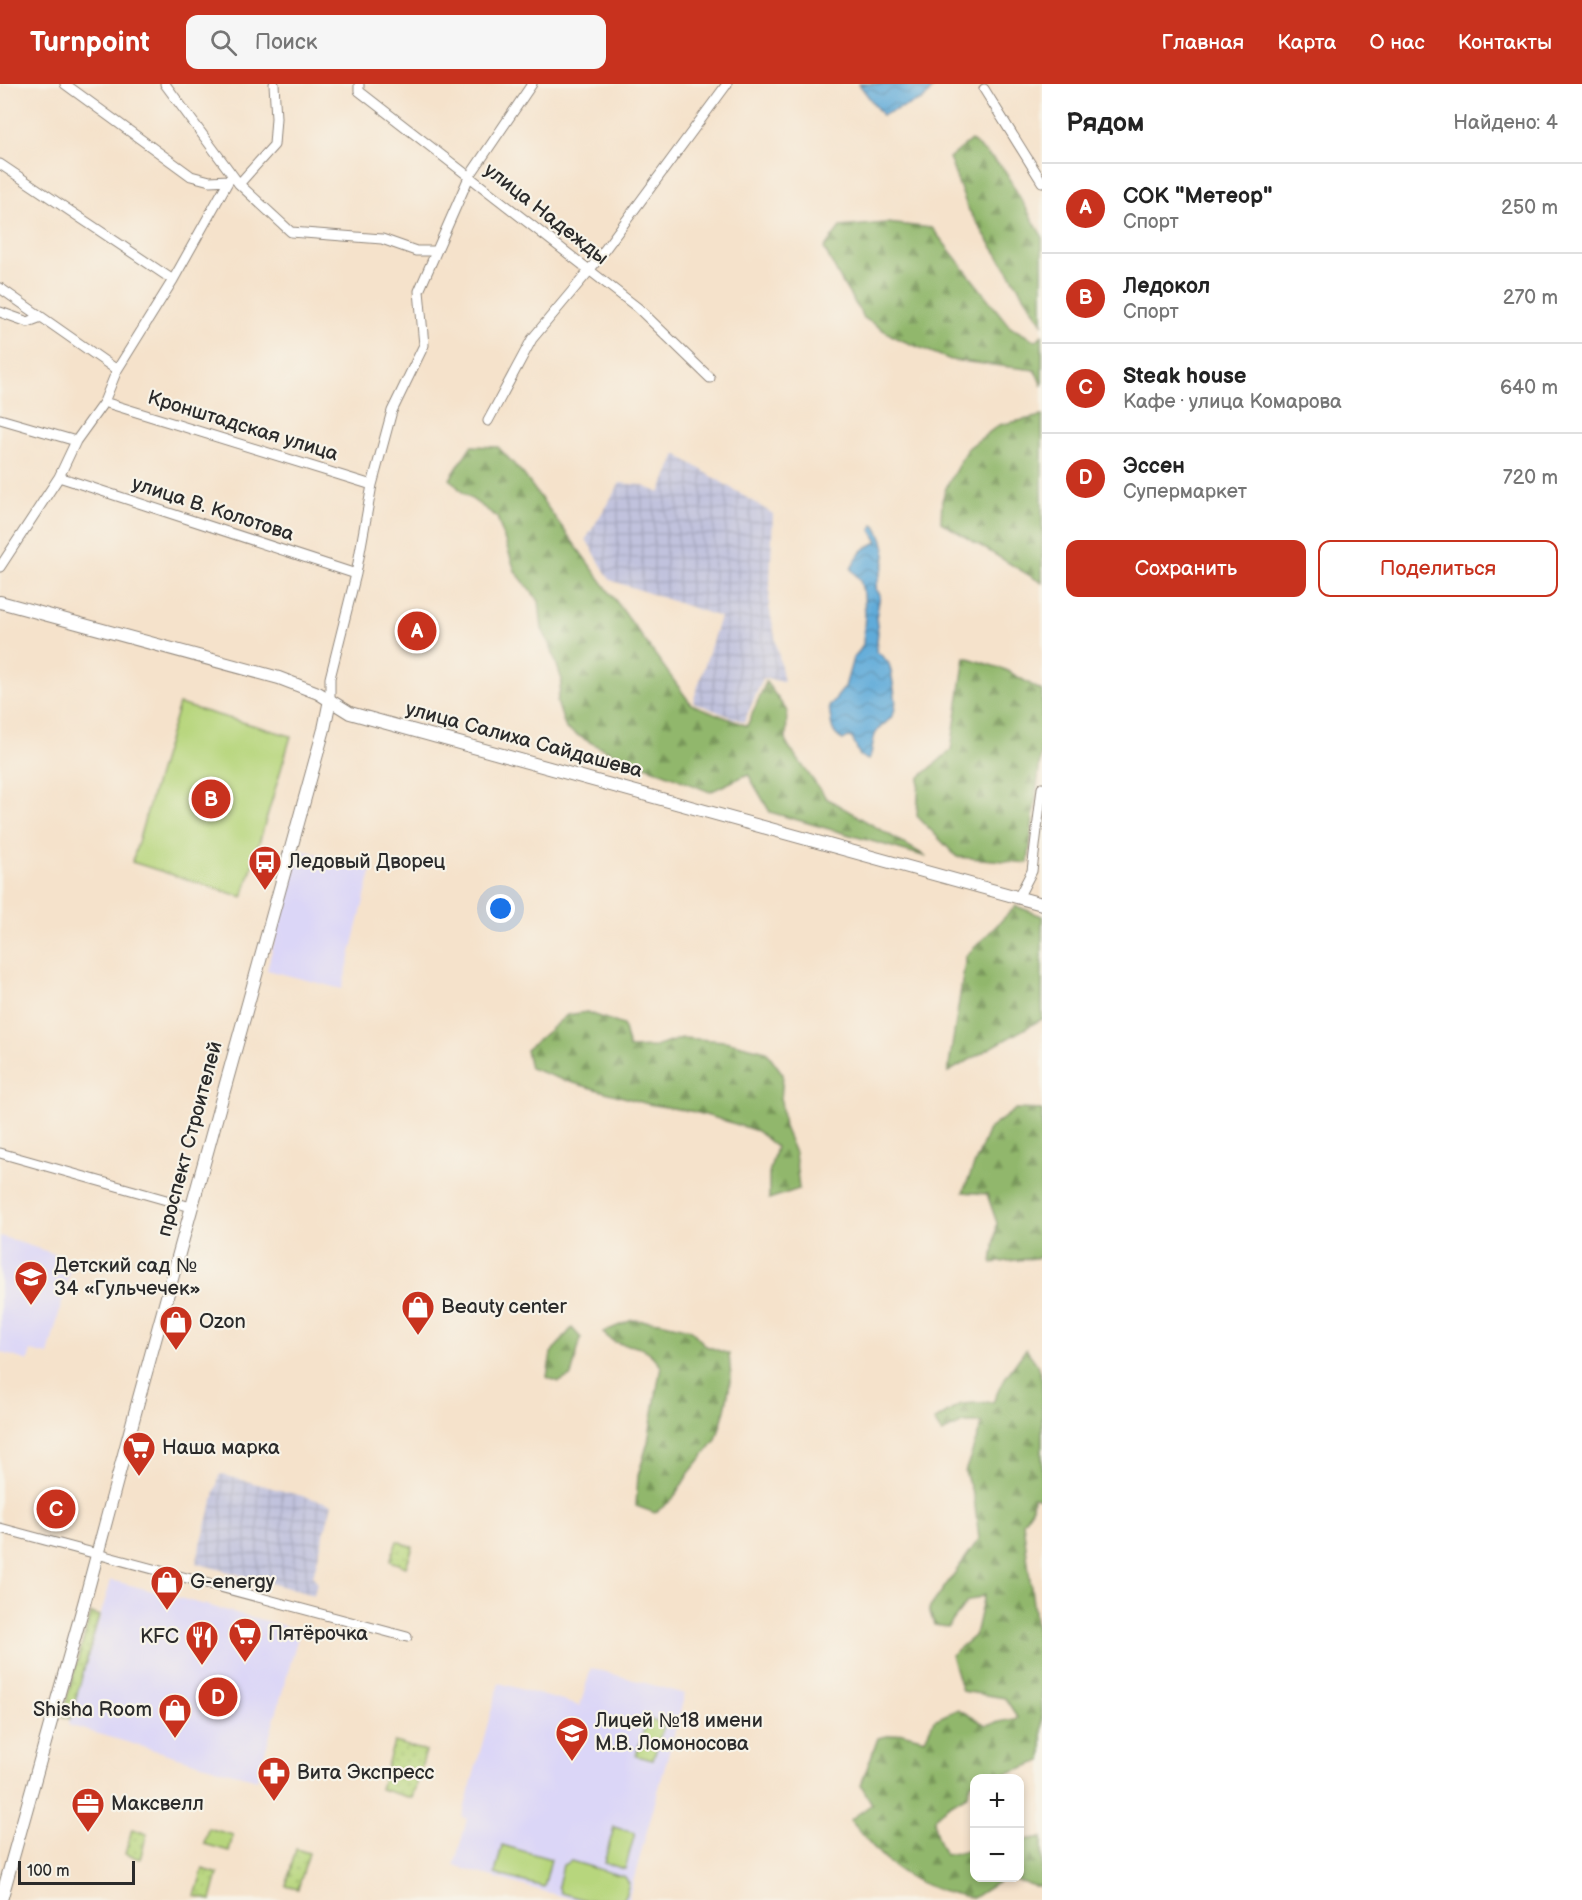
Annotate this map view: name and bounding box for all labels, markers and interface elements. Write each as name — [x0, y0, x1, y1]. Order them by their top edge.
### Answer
search box — [186, 15, 606, 69]
text: Turnpoint — [30, 26, 150, 59]
icon: search — [207, 26, 240, 59]
text: Поиск — [255, 29, 317, 56]
text: Главная — [1161, 30, 1244, 55]
text: Карта — [1277, 30, 1336, 55]
text: О нас — [1369, 30, 1425, 55]
text: Контакты — [1458, 30, 1552, 55]
text: Рядом — [1066, 108, 1144, 139]
text: Найдено: 4 — [1453, 111, 1558, 135]
street label: улица Надежды — [479, 158, 613, 270]
text: СОК "Метеор" — [1123, 183, 1273, 210]
text: A — [1079, 196, 1092, 220]
text: 250 m — [1501, 196, 1558, 220]
text: Спорт — [1123, 210, 1179, 234]
text: Ледокол — [1123, 273, 1210, 300]
text: B — [1078, 286, 1093, 310]
text: 270 m — [1503, 286, 1558, 310]
text: Спорт — [1123, 300, 1179, 324]
text: Steak house — [1123, 363, 1247, 390]
text: C — [1078, 376, 1093, 400]
text: 640 m — [1500, 376, 1558, 400]
street label: Кронштадская улица — [145, 386, 341, 466]
text: Кафе · улица Комарова — [1123, 390, 1342, 414]
text: Эссен — [1123, 453, 1185, 480]
text: D — [1079, 466, 1092, 490]
text: 720 m — [1503, 466, 1558, 490]
street label: улица В. Колотова — [129, 471, 297, 547]
text: Супермаркет — [1123, 480, 1247, 504]
button: Сохранить — [1066, 540, 1306, 597]
button: Поделиться — [1318, 540, 1558, 597]
pin: A — [398, 608, 436, 654]
street label: улица Салиха Сайдашева — [403, 697, 645, 783]
pin: B — [192, 776, 230, 822]
bus stop icon: Ледовый Дворец — [247, 844, 283, 891]
place label: Ледовый Дворец — [287, 850, 446, 874]
your location — [486, 894, 515, 923]
street label: проспект Строителей — [152, 1039, 228, 1239]
place label: Детский сад № 34 «Гульчечек» — [54, 1254, 201, 1301]
school or university icon: Детский сад № 34 «Гульчечек» — [13, 1259, 49, 1306]
shop icon: Beauty center — [400, 1289, 436, 1336]
place label: Beauty center — [441, 1295, 567, 1319]
shop icon: Ozon — [158, 1304, 194, 1351]
place label: Ozon — [199, 1310, 246, 1334]
supermarket icon: Наша марка — [121, 1430, 157, 1477]
place label: Наша марка — [162, 1436, 280, 1460]
pin: C — [36, 1486, 76, 1532]
shop icon: G-energy — [149, 1564, 185, 1611]
place label: G-energy — [190, 1570, 275, 1594]
supermarket icon: Пятёрочка — [227, 1616, 263, 1663]
restaurant icon: KFC — [184, 1619, 220, 1666]
place label: Пятёрочка — [268, 1622, 368, 1646]
place label: KFC — [140, 1625, 179, 1649]
pin: D — [198, 1674, 238, 1720]
shop icon: Shisha Room — [157, 1692, 193, 1739]
place label: Shisha Room — [33, 1698, 152, 1722]
place label: Лицей №18 имени М.В. Ломоносова — [594, 1709, 763, 1756]
school or university icon: Лицей №18 имени М.В. Ломоносова — [554, 1715, 590, 1762]
pharmacy icon: Вита Экспресс — [256, 1755, 292, 1802]
place label: Вита Экспресс — [297, 1761, 434, 1785]
map controls — [970, 1774, 1024, 1882]
button: + — [970, 1774, 1024, 1828]
office icon: Максвелл — [70, 1786, 106, 1833]
place label: Максвелл — [111, 1792, 204, 1816]
button: − — [970, 1828, 1024, 1882]
scale bar — [18, 1858, 135, 1886]
text: 100 m — [27, 1862, 70, 1881]

